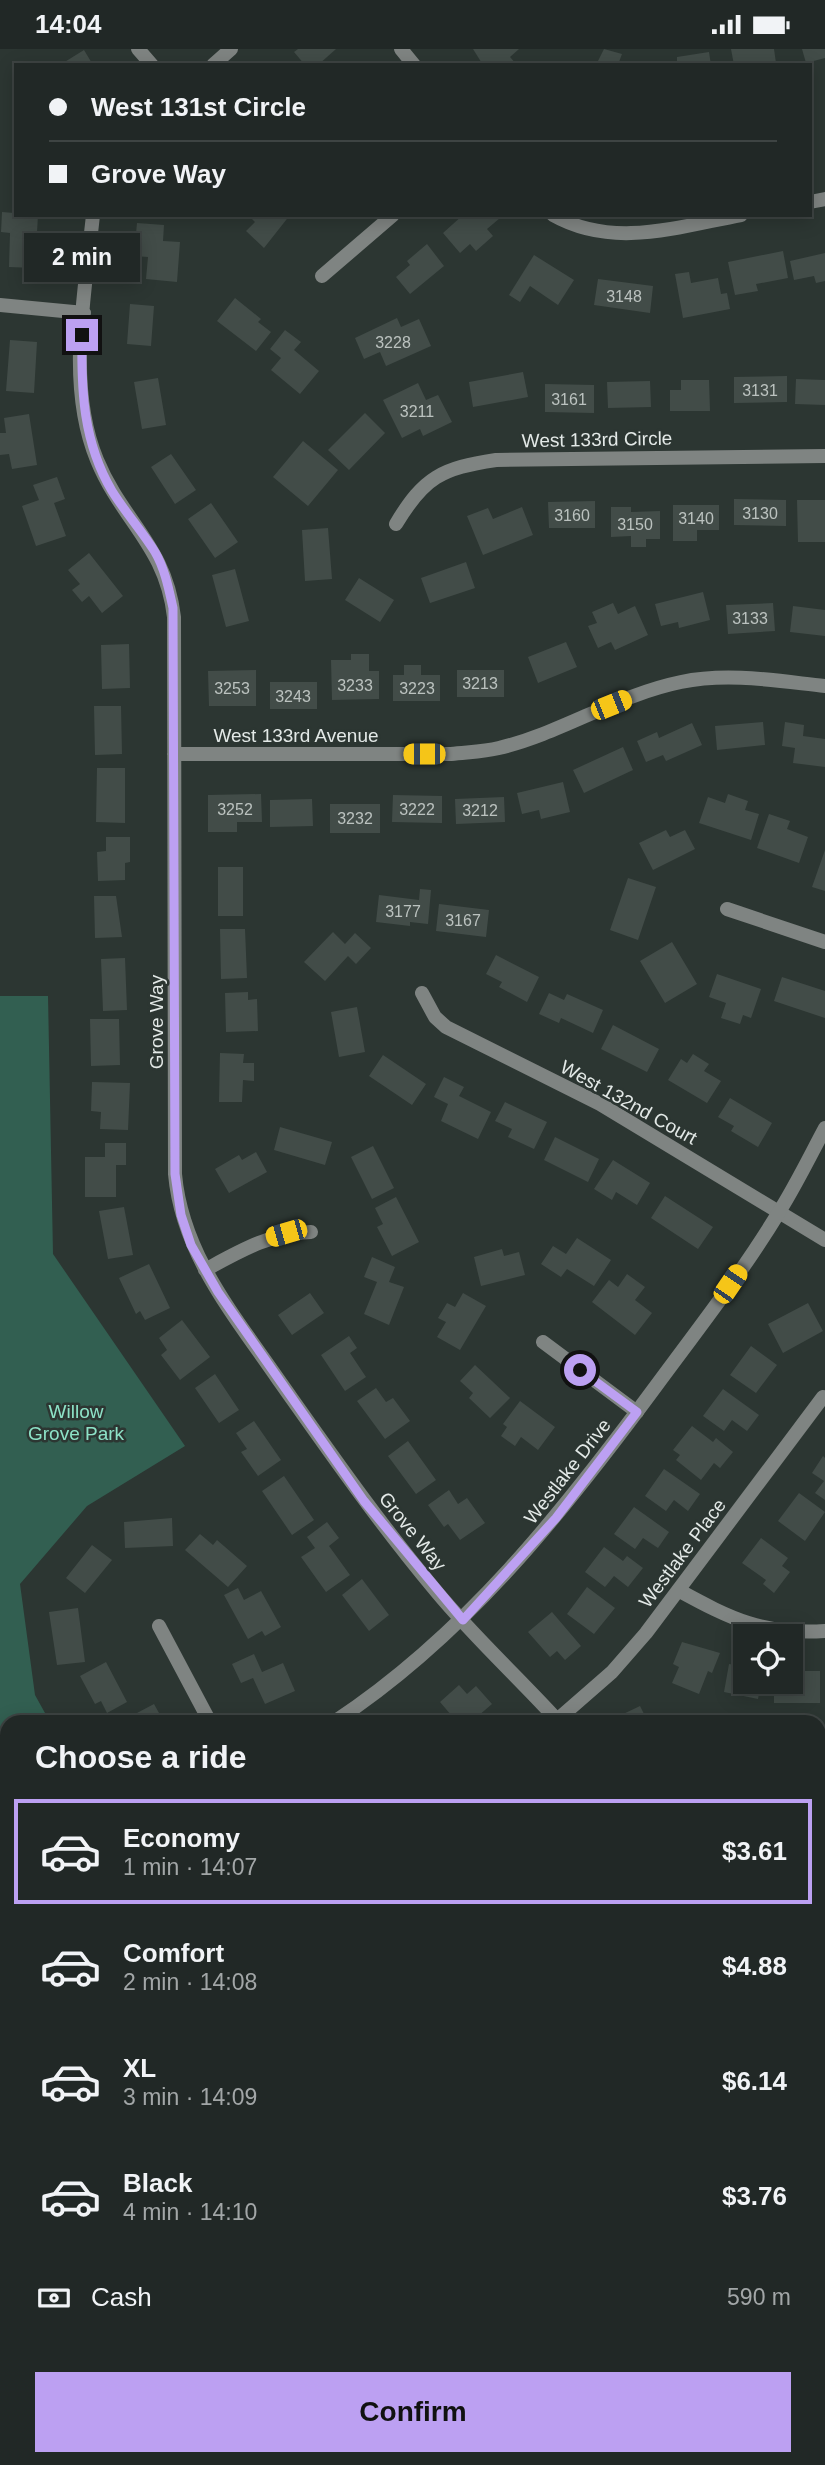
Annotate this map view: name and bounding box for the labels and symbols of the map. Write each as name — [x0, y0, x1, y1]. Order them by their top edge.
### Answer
callout: 2 min — [24, 233, 140, 282]
house number: 3148 — [606, 288, 642, 305]
route end — [66, 319, 98, 351]
house number: 3228 — [375, 334, 411, 351]
house number: 3131 — [742, 382, 778, 399]
house number: 3161 — [551, 391, 587, 408]
house number: 3211 — [400, 403, 434, 420]
street label: West 133rd Circle — [522, 428, 673, 451]
house number: 3130 — [742, 505, 778, 522]
house number: 3160 — [554, 507, 590, 524]
house number: 3140 — [678, 510, 714, 527]
house number: 3150 — [617, 516, 653, 533]
house number: 3133 — [732, 610, 768, 627]
house number: 3213 — [462, 675, 498, 692]
house number: 3233 — [337, 677, 373, 694]
house number: 3253 — [214, 680, 250, 697]
house number: 3223 — [399, 680, 435, 697]
car — [588, 687, 635, 723]
house number: 3243 — [275, 688, 311, 705]
street label: West 133rd Avenue — [213, 725, 379, 746]
car — [404, 744, 446, 765]
house number: 3252 — [217, 801, 253, 818]
house number: 3222 — [399, 801, 435, 818]
house number: 3212 — [462, 802, 498, 819]
house number: 3232 — [337, 810, 373, 827]
house number: 3177 — [385, 903, 421, 920]
house number: 3167 — [445, 912, 481, 929]
street label: Grove Way — [146, 974, 167, 1069]
street label: West 132nd Court — [557, 1056, 701, 1149]
car — [263, 1217, 310, 1249]
car — [710, 1261, 751, 1307]
route start — [564, 1354, 596, 1386]
park label: Willow Grove Park — [28, 1401, 125, 1444]
street label: Westlake Drive — [520, 1415, 615, 1528]
street label: Grove Way — [375, 1488, 451, 1575]
street label: Westlake Place — [635, 1495, 730, 1612]

